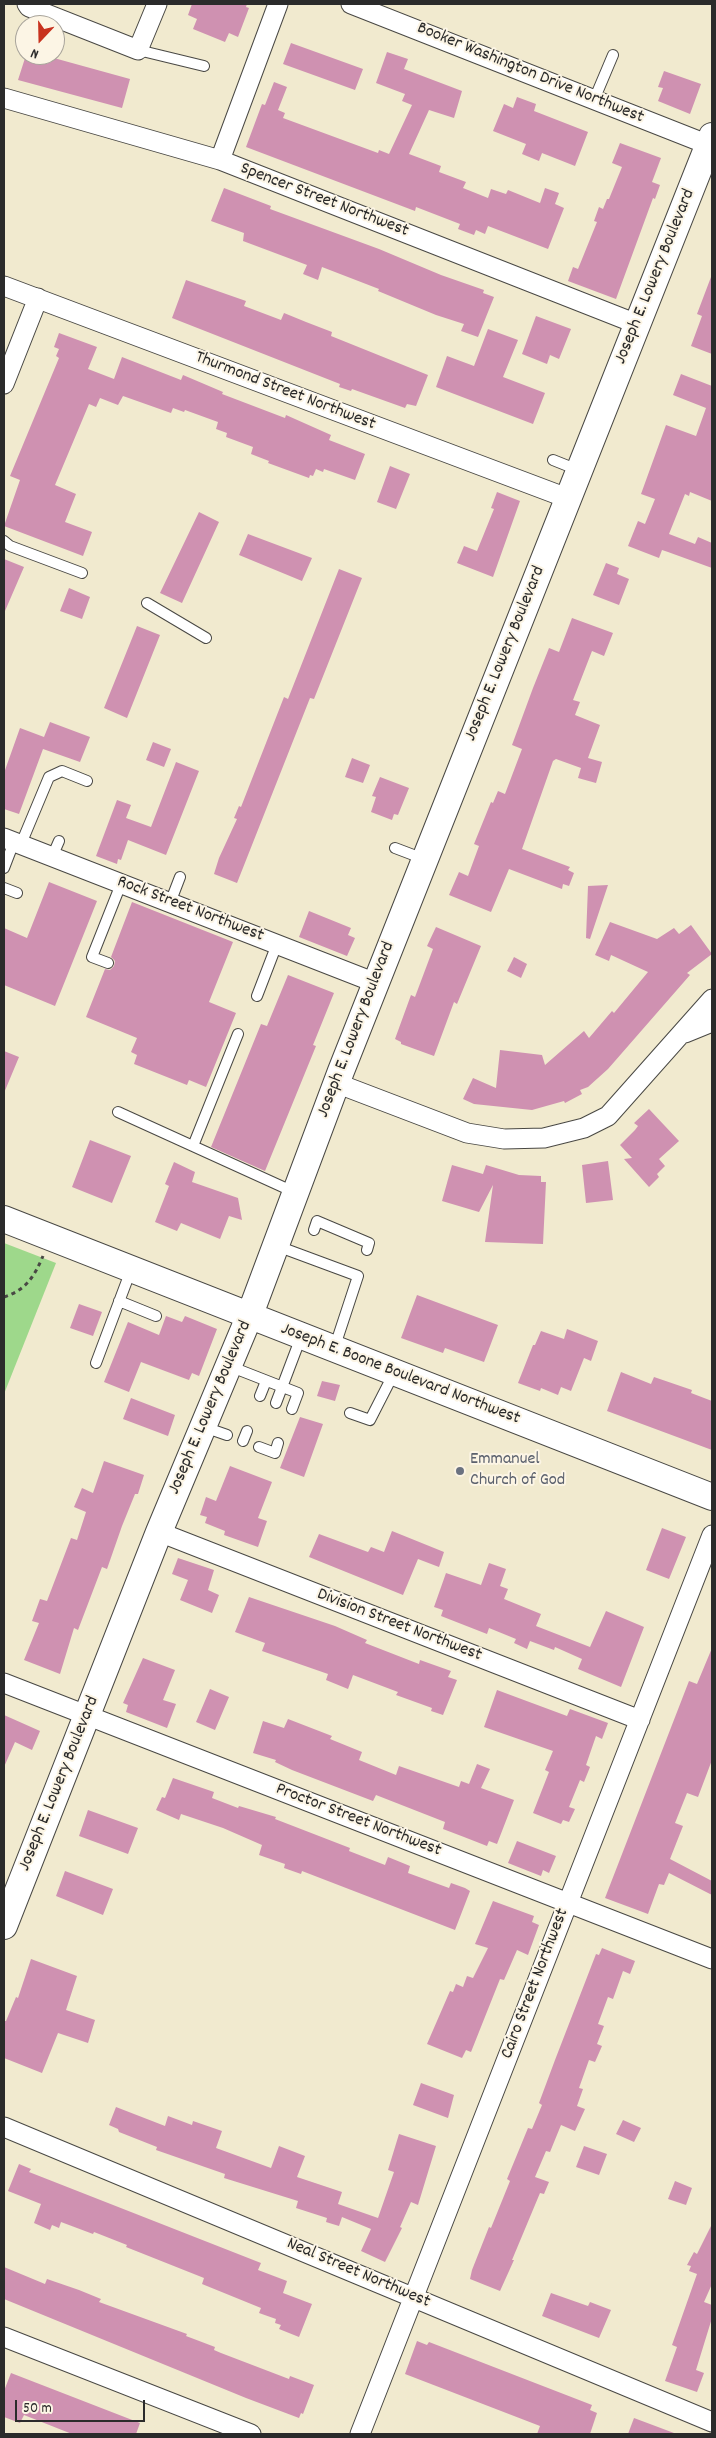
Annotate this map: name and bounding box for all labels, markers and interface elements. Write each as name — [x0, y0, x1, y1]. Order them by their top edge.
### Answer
north arrow — [15, 15, 65, 65]
street label: Booker Washington Drive Northwest — [413, 19, 647, 129]
text: N — [28, 42, 42, 64]
street label: Spencer Street Northwest — [237, 159, 411, 243]
street label: Joseph E. Lowery Boulevard — [611, 186, 701, 368]
street label: Thurmond Street Northwest — [192, 348, 378, 436]
street label: Joseph E. Lowery Boulevard — [461, 563, 551, 745]
street label: Rock Street Northwest — [114, 872, 266, 948]
street label: Joseph E. Lowery Boulevard — [313, 939, 401, 1121]
street label: Joseph E. Lowery Boulevard — [165, 1318, 257, 1498]
street label: Joseph E. Boone Boulevard Northwest — [277, 1319, 523, 1431]
place label: Emmanuel Church of God — [470, 1450, 565, 1492]
marker: Emmanuel Church of God — [454, 1465, 466, 1477]
street label: Division Street Northwest — [314, 1585, 484, 1667]
street label: Joseph E. Lowery Boulevard — [15, 1693, 105, 1875]
street label: Proctor Street Northwest — [272, 1779, 444, 1863]
street label: Cairo Street Northwest — [497, 1906, 575, 2062]
street label: Neal Street Northwest — [283, 2234, 433, 2314]
scale bar — [18, 2390, 148, 2422]
text: 50 m — [23, 2398, 52, 2420]

